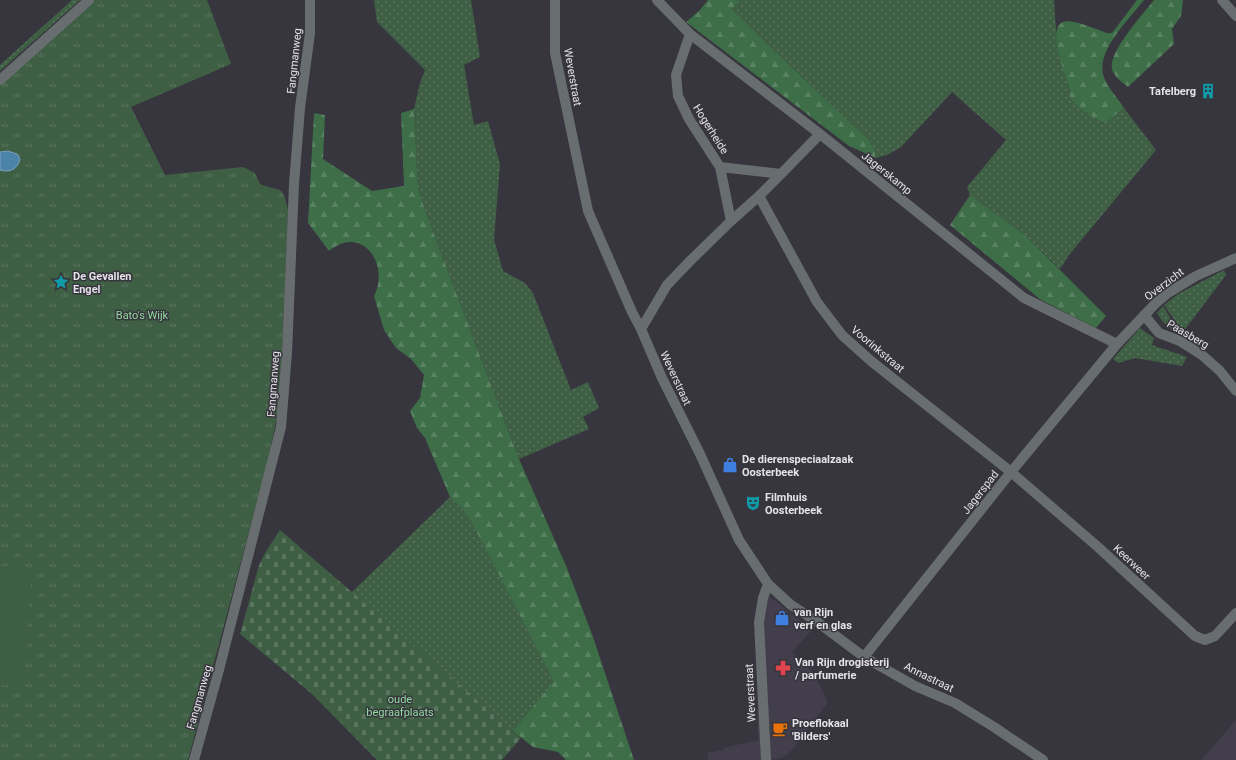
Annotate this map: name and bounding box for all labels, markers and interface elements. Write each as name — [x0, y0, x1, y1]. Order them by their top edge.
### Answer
street label: Fangmanweg — [285, 27, 304, 95]
street label: Weverstraat — [561, 47, 584, 107]
building icon: Tafelberg — [1199, 82, 1217, 100]
place label: Tafelberg — [1149, 85, 1196, 98]
street label: Hogerheide — [690, 102, 731, 157]
street label: Jagerskamp — [859, 149, 914, 198]
street label: Overzicht — [1142, 265, 1187, 303]
place label: De Gevallen Engel — [73, 270, 132, 296]
place icon: De Gevallen Engel — [52, 273, 70, 291]
park label: Bato's Wijk — [116, 309, 169, 322]
street label: Paasberg — [1164, 317, 1211, 352]
street label: Voorinkstraat — [848, 323, 907, 376]
street label: Weverstraat — [657, 349, 694, 408]
street label: Fangmanweg — [265, 351, 282, 417]
place label: De dierenspeciaalzaak Oosterbeek — [742, 453, 853, 479]
shop icon: De dierenspeciaalzaak Oosterbeek — [721, 456, 739, 474]
street label: Jagerspad — [959, 468, 1001, 517]
place label: Filmhuis Oosterbeek — [765, 491, 822, 517]
theatre icon: Filmhuis Oosterbeek — [744, 494, 762, 512]
street label: Keerweer — [1110, 542, 1153, 583]
place label: van Rijn verf en glas — [794, 606, 852, 632]
shop icon: van Rijn verf en glas — [773, 609, 791, 627]
place label: Van Rijn drogisterij / parfumerie — [794, 656, 889, 682]
pharmacy icon: Van Rijn drogisterij / parfumerie — [774, 659, 792, 677]
street label: Annastraat — [902, 660, 956, 695]
street label: Weverstraat — [742, 663, 759, 723]
street label: Fangmanweg — [184, 664, 215, 731]
park label: oude begraafplaats — [366, 693, 434, 719]
place label: Proeflokaal 'Bilders' — [792, 717, 849, 743]
cafe icon: Proeflokaal 'Bilders' — [771, 720, 789, 738]

